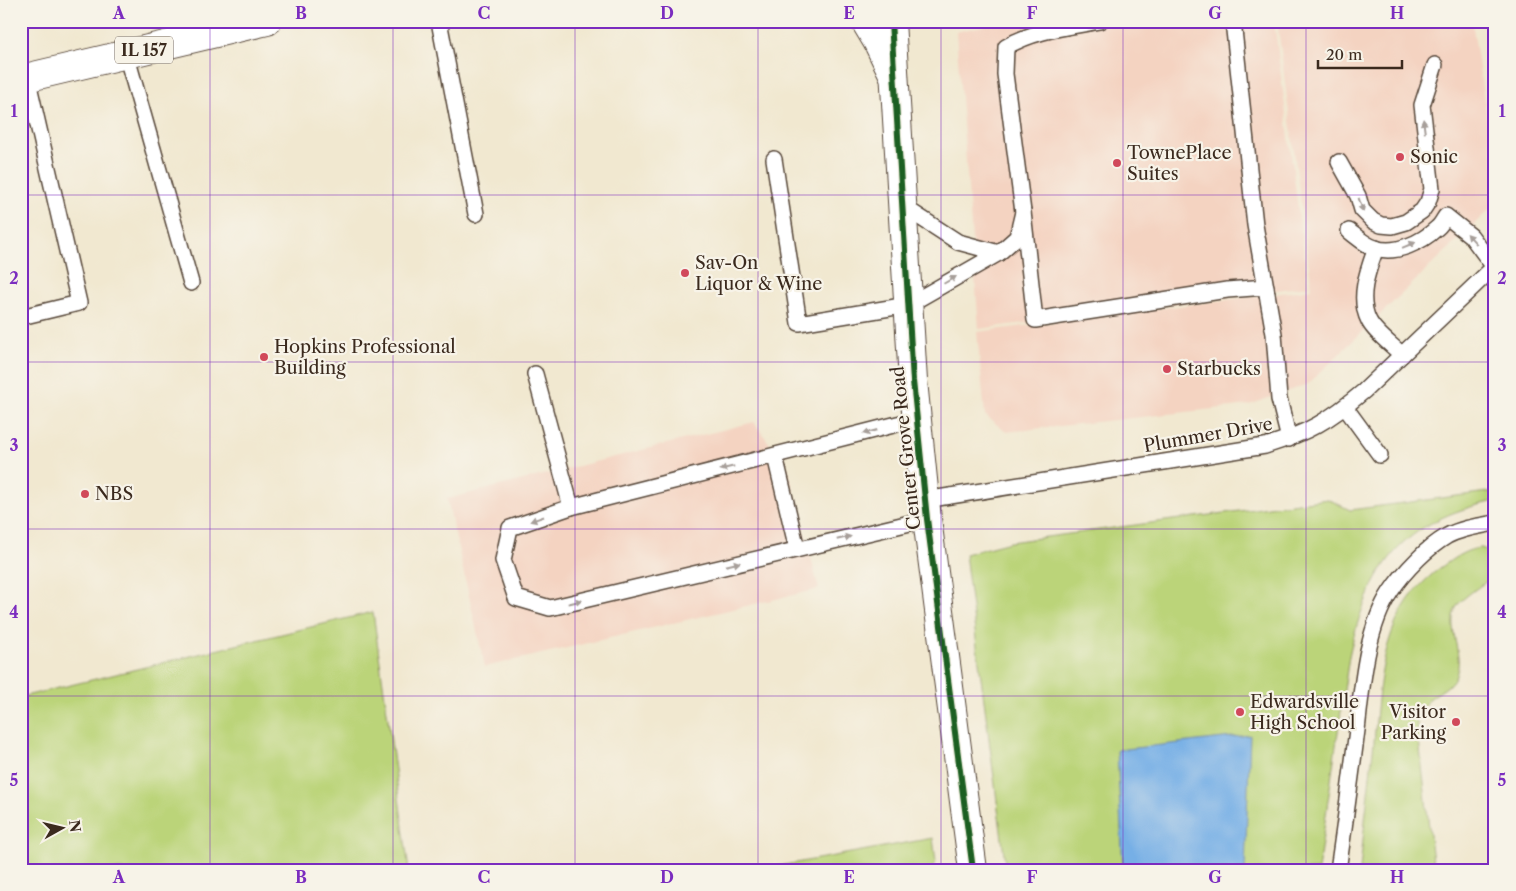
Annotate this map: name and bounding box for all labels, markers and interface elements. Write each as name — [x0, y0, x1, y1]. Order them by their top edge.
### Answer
text: A — [112, 3, 126, 23]
text: B — [295, 3, 307, 23]
text: C — [478, 3, 490, 23]
text: D — [660, 3, 674, 23]
text: E — [843, 3, 855, 23]
text: F — [1027, 3, 1038, 23]
text: G — [1208, 3, 1222, 23]
text: H — [1390, 3, 1404, 23]
road number: IL 157 — [115, 36, 173, 64]
scale bar — [1318, 38, 1402, 70]
text: 20 m — [1326, 45, 1362, 64]
text: 1 — [10, 101, 18, 121]
text: 1 — [1498, 101, 1506, 121]
one-way arrow — [1420, 118, 1428, 134]
place label: TownePlace Suites — [1127, 142, 1232, 185]
place label: Sonic — [1410, 146, 1458, 168]
marker: Sonic — [1394, 151, 1406, 163]
marker: TownePlace Suites — [1111, 157, 1123, 169]
one-way arrow — [1358, 198, 1366, 213]
one-way arrow — [1466, 233, 1478, 245]
one-way arrow — [1402, 240, 1416, 248]
place label: Sav-On Liquor & Wine — [695, 252, 822, 295]
marker: Sav-On Liquor & Wine — [679, 267, 691, 279]
text: 2 — [9, 268, 19, 288]
text: 2 — [1497, 268, 1507, 288]
one-way arrow — [942, 276, 957, 284]
place label: Hopkins Professional Building — [274, 336, 456, 379]
marker: Hopkins Professional Building — [258, 351, 270, 363]
place label: Starbucks — [1177, 358, 1261, 380]
marker: Starbucks — [1161, 363, 1173, 375]
street label: Center Grove Road — [886, 365, 926, 531]
street label: Plummer Drive — [1142, 413, 1274, 457]
one-way arrow — [862, 428, 877, 436]
text: 3 — [9, 435, 19, 455]
text: 3 — [1497, 435, 1507, 455]
one-way arrow — [720, 464, 735, 472]
place label: NBS — [95, 483, 133, 505]
marker: NBS — [79, 488, 91, 500]
one-way arrow — [529, 515, 544, 523]
one-way arrow — [837, 534, 852, 542]
one-way arrow — [726, 560, 741, 568]
one-way arrow — [568, 598, 583, 606]
text: 4 — [9, 602, 19, 622]
text: 4 — [1497, 602, 1507, 622]
place label: Edwardsville High School — [1250, 691, 1359, 734]
place label: Visitor Parking — [1381, 701, 1446, 744]
marker: Edwardsville High School — [1234, 706, 1246, 718]
marker: Visitor Parking — [1450, 716, 1462, 728]
text: 5 — [10, 770, 19, 790]
text: 5 — [1498, 770, 1507, 790]
north arrow — [38, 804, 88, 854]
text: N — [65, 819, 85, 833]
text: A — [112, 867, 126, 887]
text: B — [295, 867, 307, 887]
text: C — [478, 867, 490, 887]
text: D — [660, 867, 674, 887]
text: E — [843, 867, 855, 887]
text: F — [1027, 867, 1038, 887]
text: G — [1208, 867, 1222, 887]
text: H — [1390, 867, 1404, 887]

